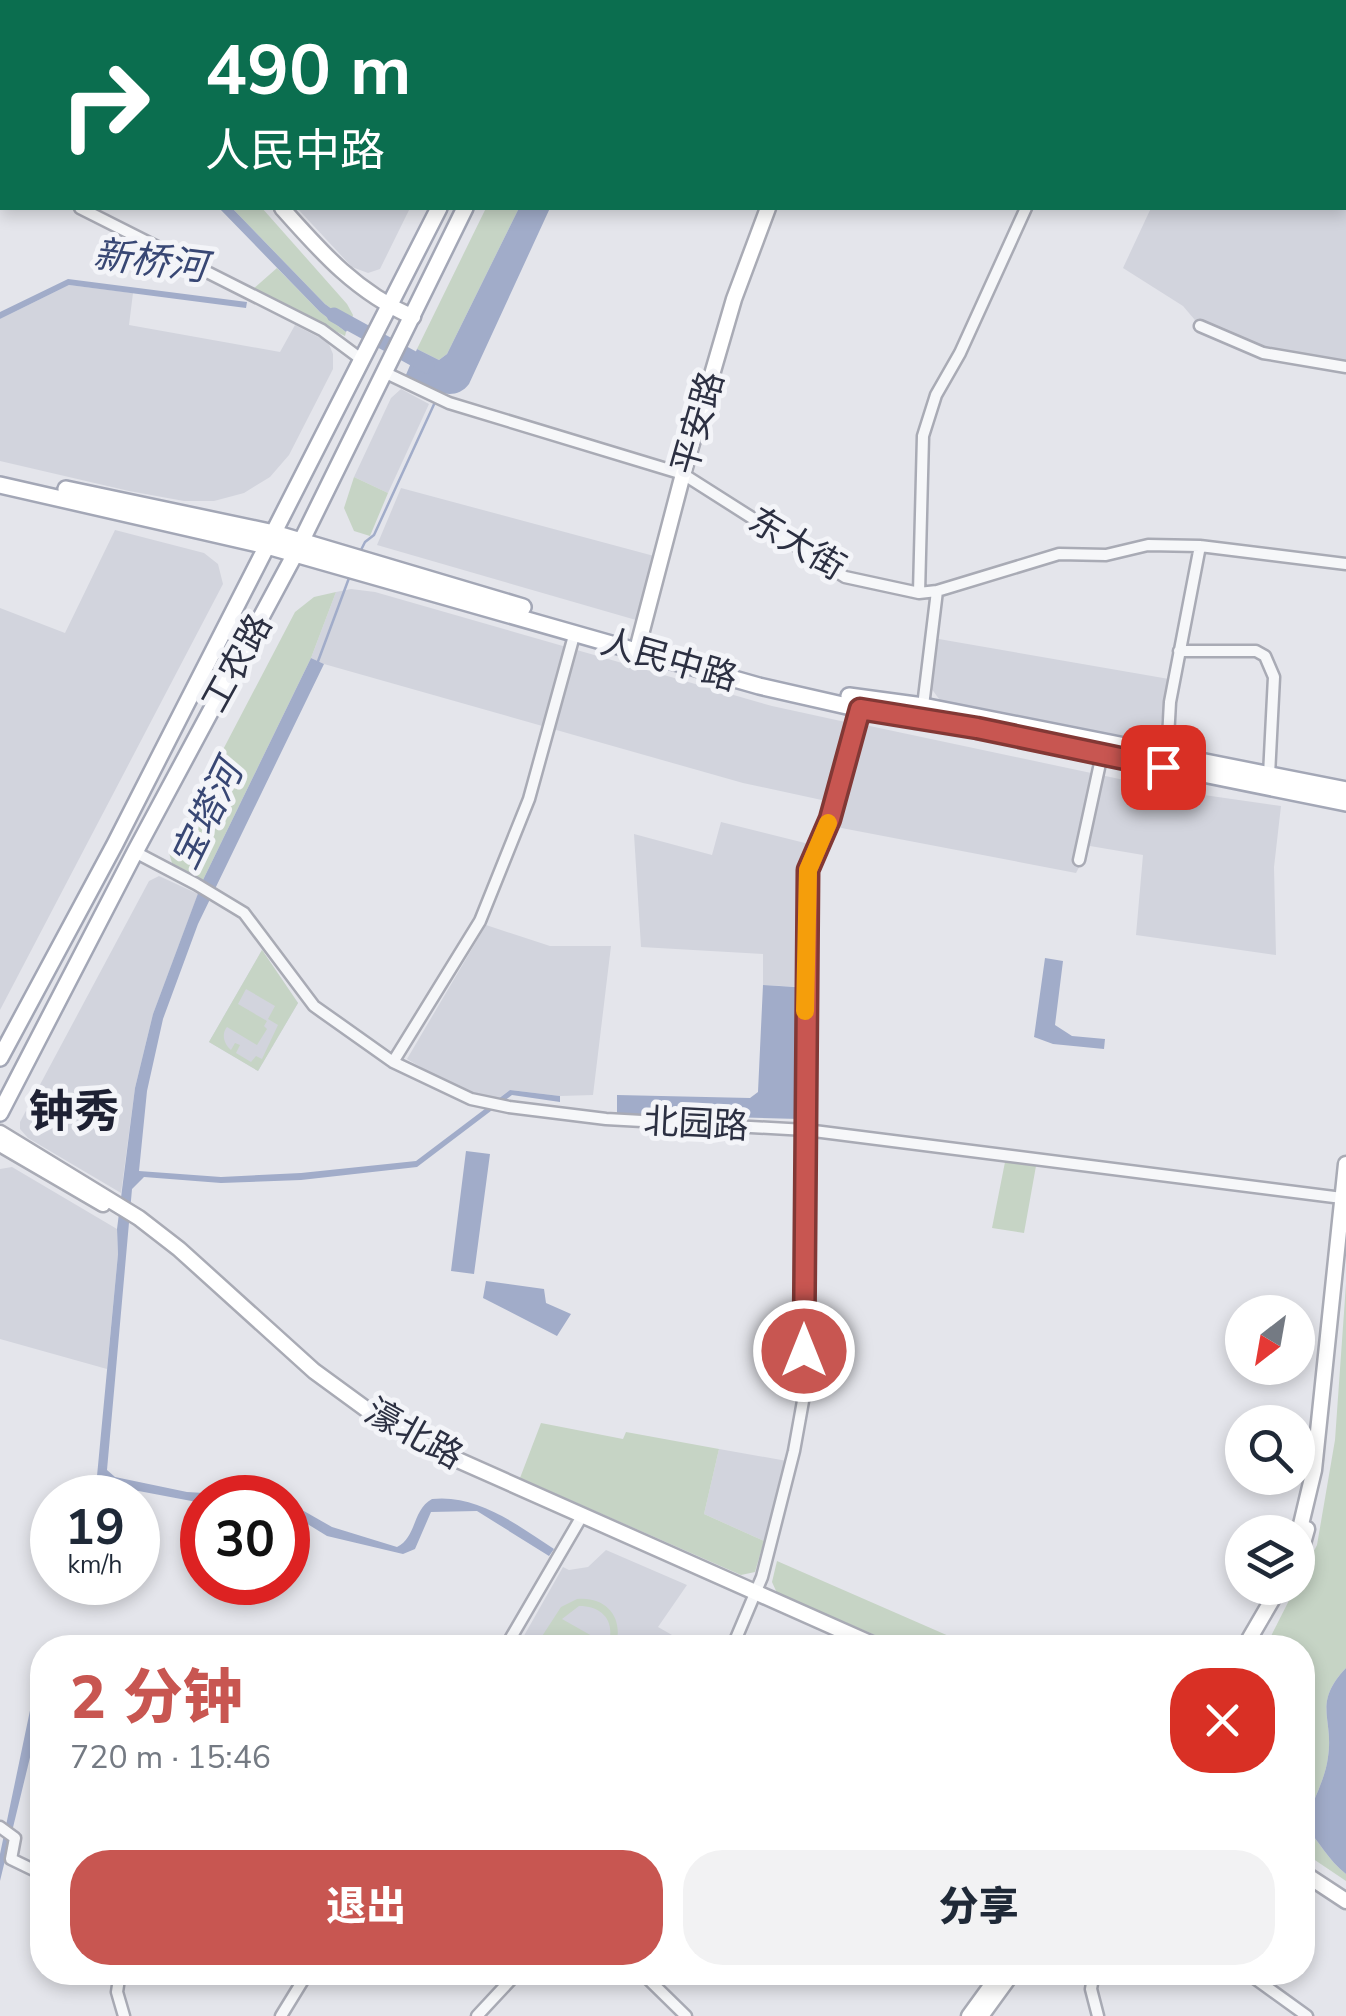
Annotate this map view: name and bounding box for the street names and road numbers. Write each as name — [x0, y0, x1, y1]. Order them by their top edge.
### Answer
street label: 平安路 — [661, 366, 735, 480]
street label: 东大街 — [740, 497, 854, 591]
street label: 工农路 — [191, 606, 283, 720]
street label: 人民中路 — [595, 618, 743, 702]
street label: 北园路 — [642, 1098, 750, 1150]
street label: 濠北路 — [357, 1388, 471, 1480]

